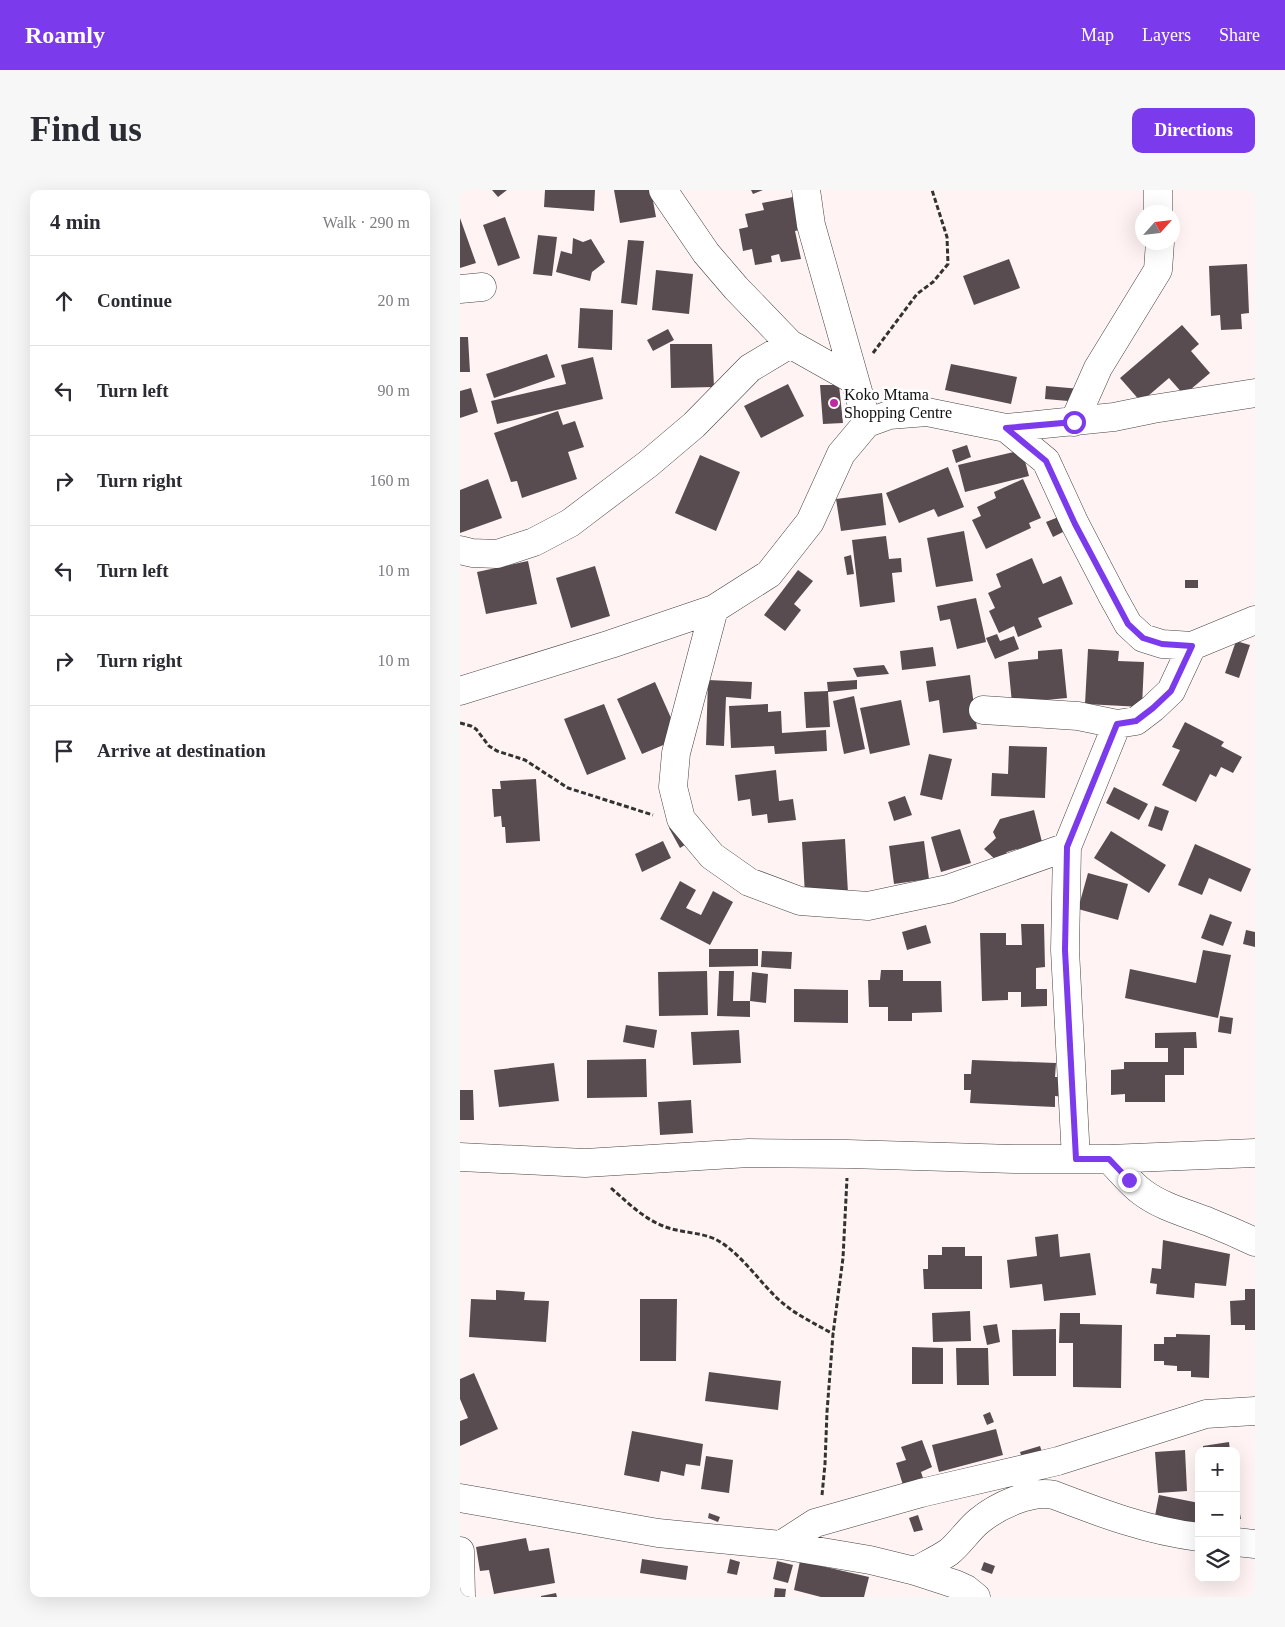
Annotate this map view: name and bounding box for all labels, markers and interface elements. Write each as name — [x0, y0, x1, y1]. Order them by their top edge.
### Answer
text: Roamly — [25, 22, 105, 48]
text: Map — [1081, 25, 1114, 45]
text: Layers — [1142, 25, 1191, 45]
text: Share — [1219, 25, 1260, 45]
button: Directions — [1132, 108, 1255, 153]
text: Find us — [30, 110, 142, 149]
north arrow — [1135, 205, 1180, 250]
text: 4 min — [50, 210, 101, 234]
text: Walk · 290 m — [323, 214, 410, 231]
icon: ahead — [50, 287, 78, 315]
text: Continue — [97, 290, 172, 311]
text: 20 m — [378, 292, 410, 309]
icon: left — [50, 377, 78, 405]
text: Turn left — [97, 380, 169, 401]
text: 90 m — [378, 382, 410, 399]
place label: Koko Mtama Shopping Centre — [844, 386, 952, 422]
marker: Koko Mtama Shopping Centre — [828, 397, 840, 409]
route start — [1063, 411, 1086, 434]
icon: right — [50, 467, 78, 495]
text: Turn right — [97, 470, 182, 491]
text: 160 m — [370, 472, 410, 489]
icon: left — [50, 557, 78, 585]
text: Turn left — [97, 560, 169, 581]
text: 10 m — [378, 562, 410, 579]
icon: right — [50, 647, 78, 675]
text: Turn right — [97, 650, 182, 671]
text: 10 m — [378, 652, 410, 669]
icon: arrive — [50, 737, 78, 765]
text: Arrive at destination — [97, 740, 266, 761]
route end — [1118, 1169, 1141, 1192]
map controls — [1195, 1447, 1240, 1582]
button: + — [1195, 1447, 1240, 1492]
button: − — [1195, 1492, 1240, 1537]
button: layers — [1195, 1537, 1240, 1582]

